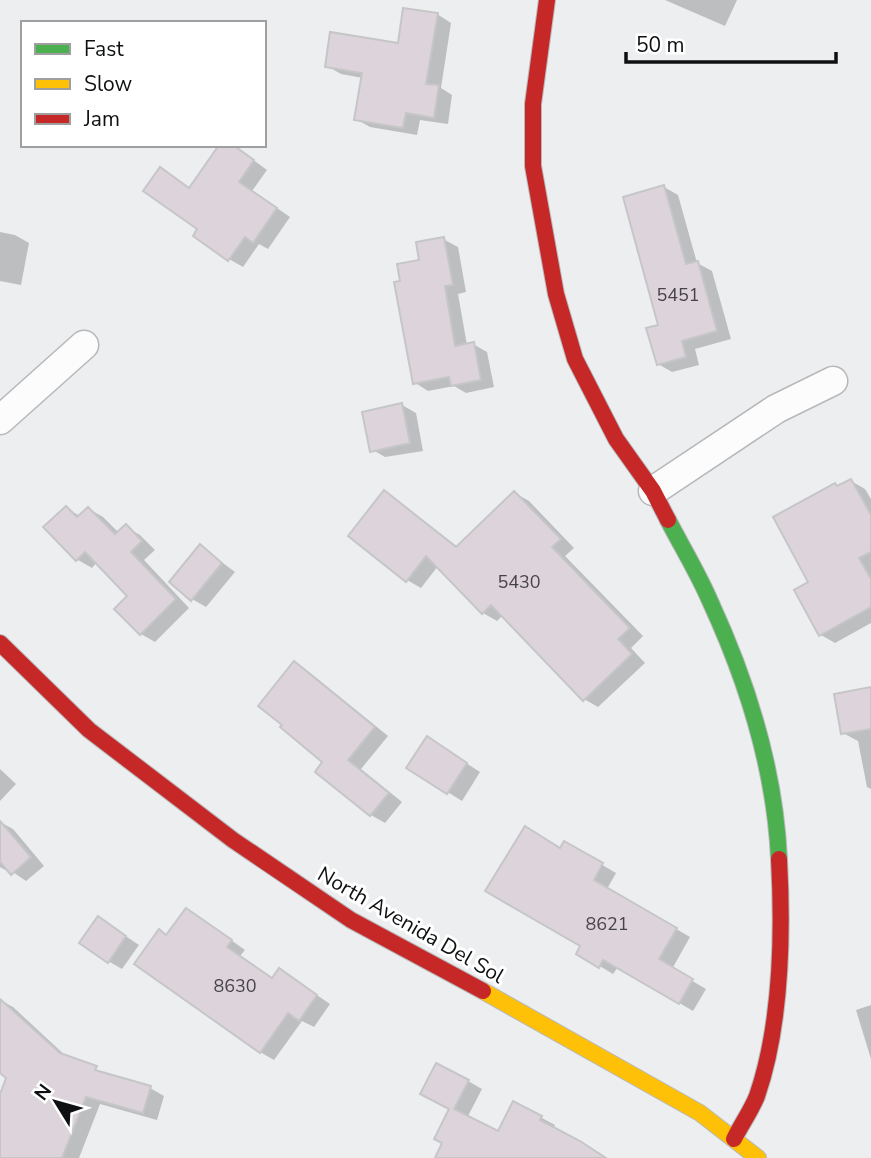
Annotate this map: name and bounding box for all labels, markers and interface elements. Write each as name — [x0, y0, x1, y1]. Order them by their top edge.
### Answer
legend — [21, 21, 266, 147]
scale bar — [626, 21, 836, 65]
text: 50 m — [636, 31, 685, 59]
text: Fast — [84, 35, 124, 63]
text: Slow — [84, 70, 133, 98]
text: Jam — [83, 105, 120, 133]
house number: 5451 — [656, 283, 700, 307]
house number: 5430 — [497, 570, 541, 594]
street label: North Avenida Del Sol — [313, 860, 510, 990]
house number: 8621 — [585, 912, 629, 936]
house number: 8630 — [213, 974, 257, 998]
north arrow — [21, 1067, 91, 1137]
text: N — [29, 1079, 58, 1106]

